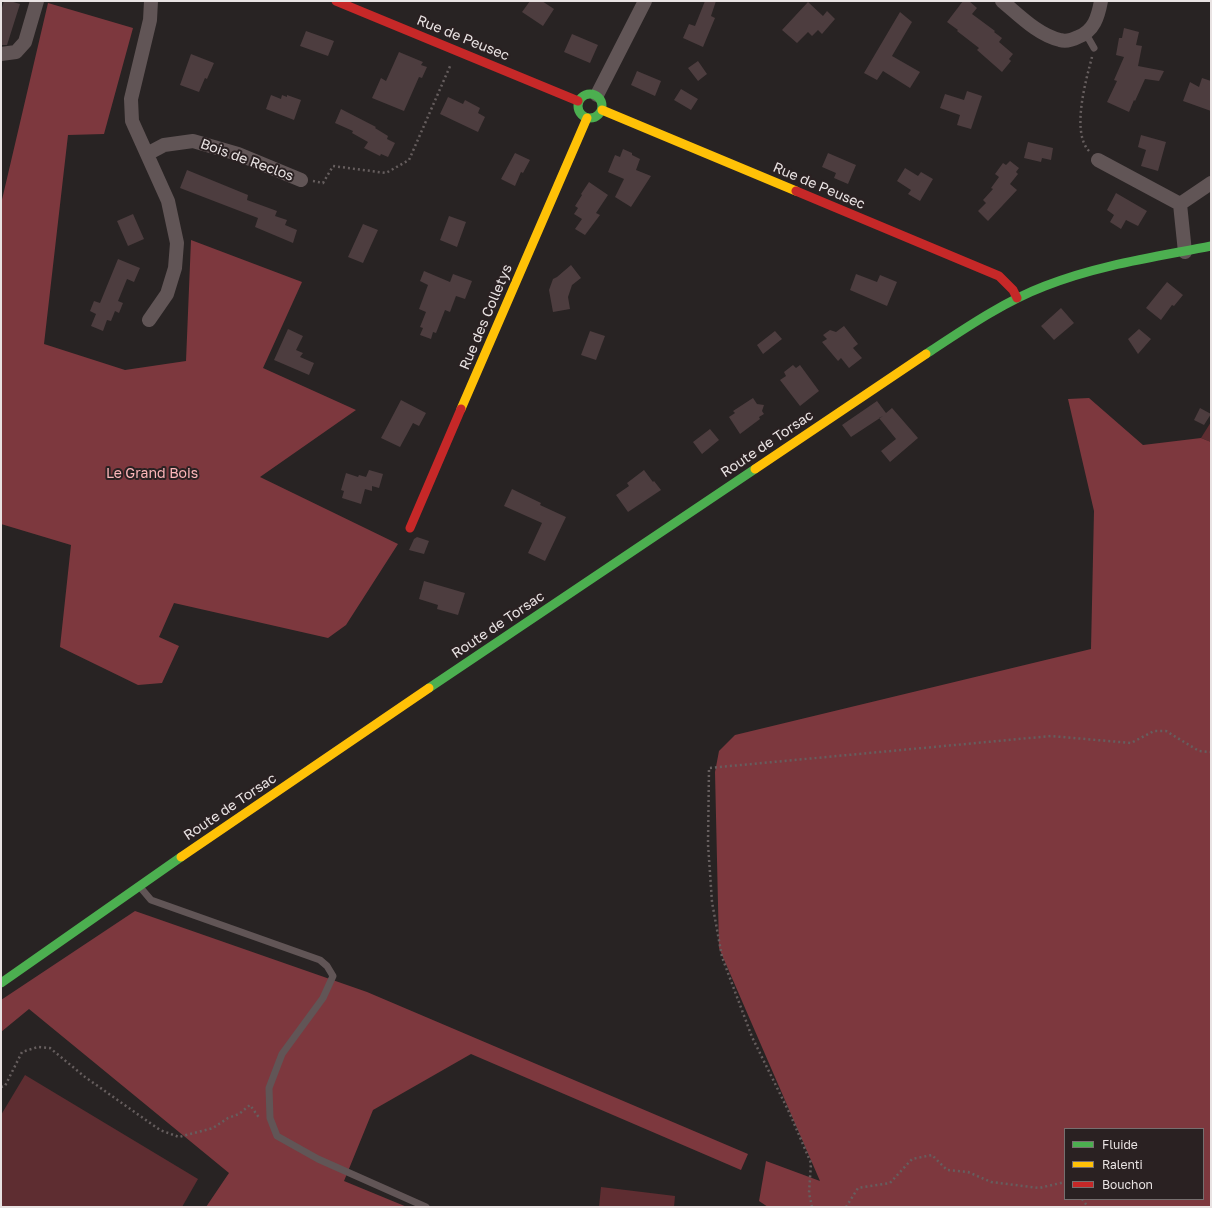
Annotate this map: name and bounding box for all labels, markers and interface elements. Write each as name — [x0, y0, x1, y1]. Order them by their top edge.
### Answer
street label: Rue de Peusec — [414, 12, 512, 64]
street label: Bois de Reclos — [198, 135, 296, 185]
street label: Rue de Peusec — [770, 159, 868, 213]
street label: Rue des Colletys — [456, 262, 516, 372]
street label: Route de Torsac — [718, 407, 816, 481]
park label: Le Grand Bois — [106, 466, 198, 482]
street label: Route de Torsac — [449, 588, 547, 662]
street label: Route de Torsac — [181, 770, 279, 844]
legend — [1064, 1128, 1204, 1200]
text: Fluide — [1102, 1137, 1138, 1152]
text: Ralenti — [1102, 1157, 1143, 1172]
text: Bouchon — [1102, 1177, 1153, 1192]

